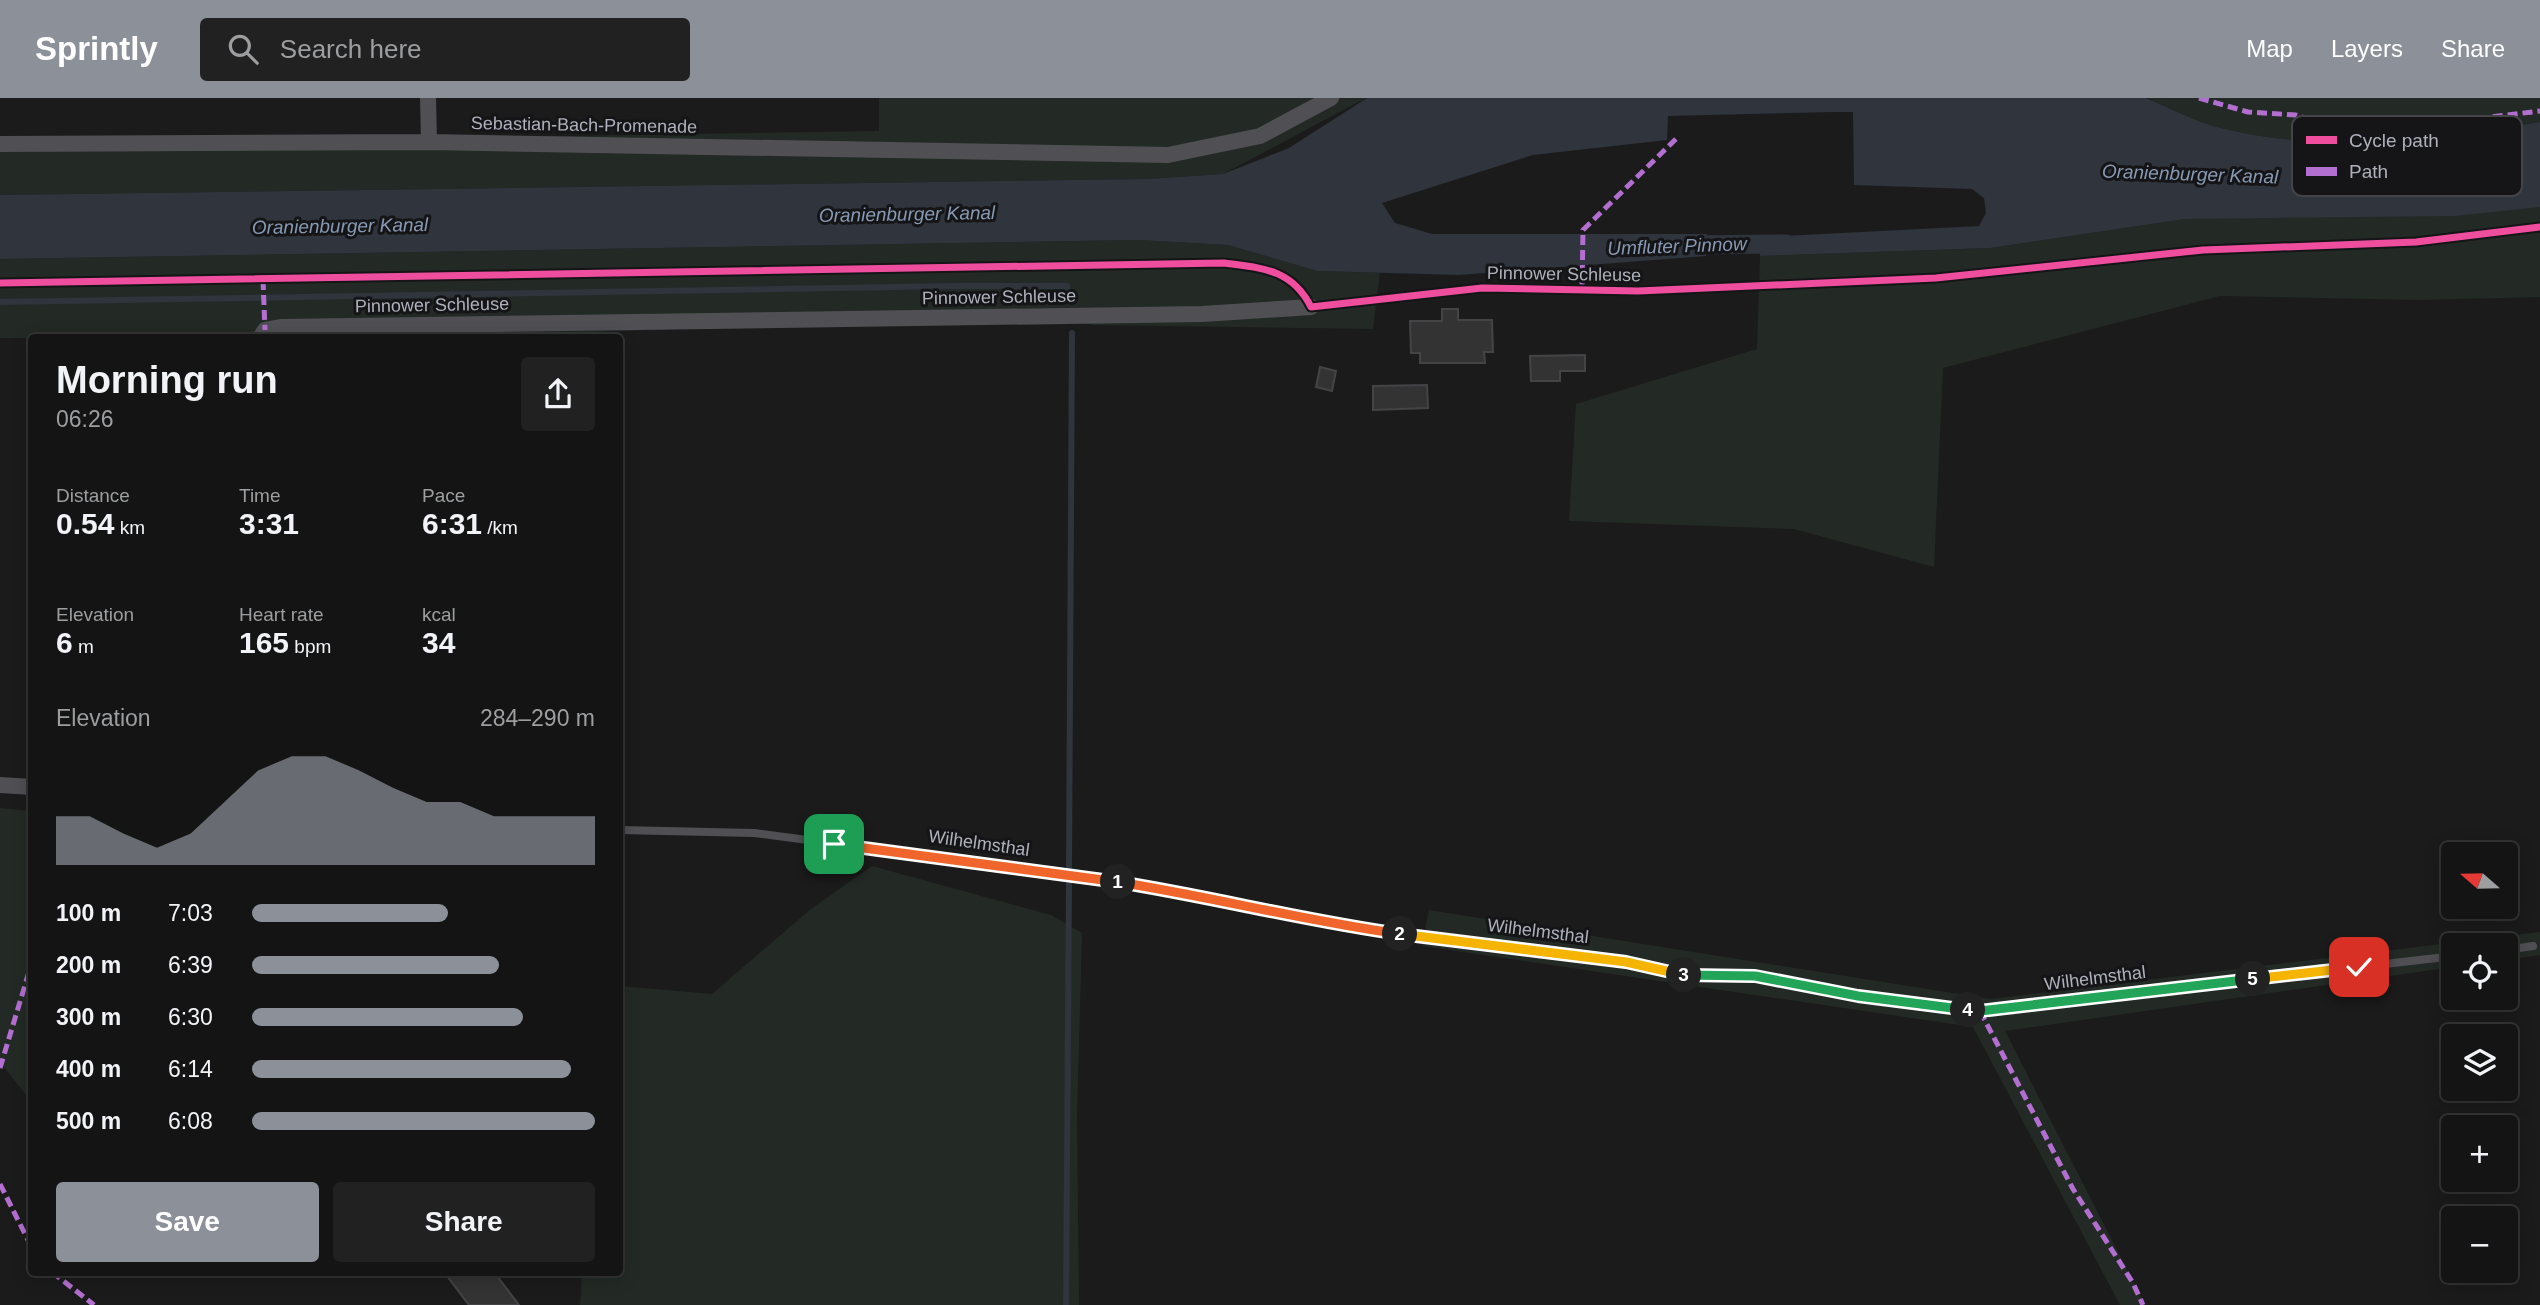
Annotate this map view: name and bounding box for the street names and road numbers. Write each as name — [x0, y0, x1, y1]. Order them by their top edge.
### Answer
street label: Sebastian-Bach-Promenade — [471, 113, 697, 137]
street label: Pinnower Schleuse — [1487, 263, 1641, 285]
street label: Pinnower Schleuse — [922, 286, 1076, 308]
street label: Pinnower Schleuse — [355, 294, 509, 316]
street label: Wilhelmsthal — [927, 826, 1031, 860]
street label: Wilhelmsthal — [1486, 915, 1590, 947]
street label: Wilhelmsthal — [2043, 962, 2147, 994]

